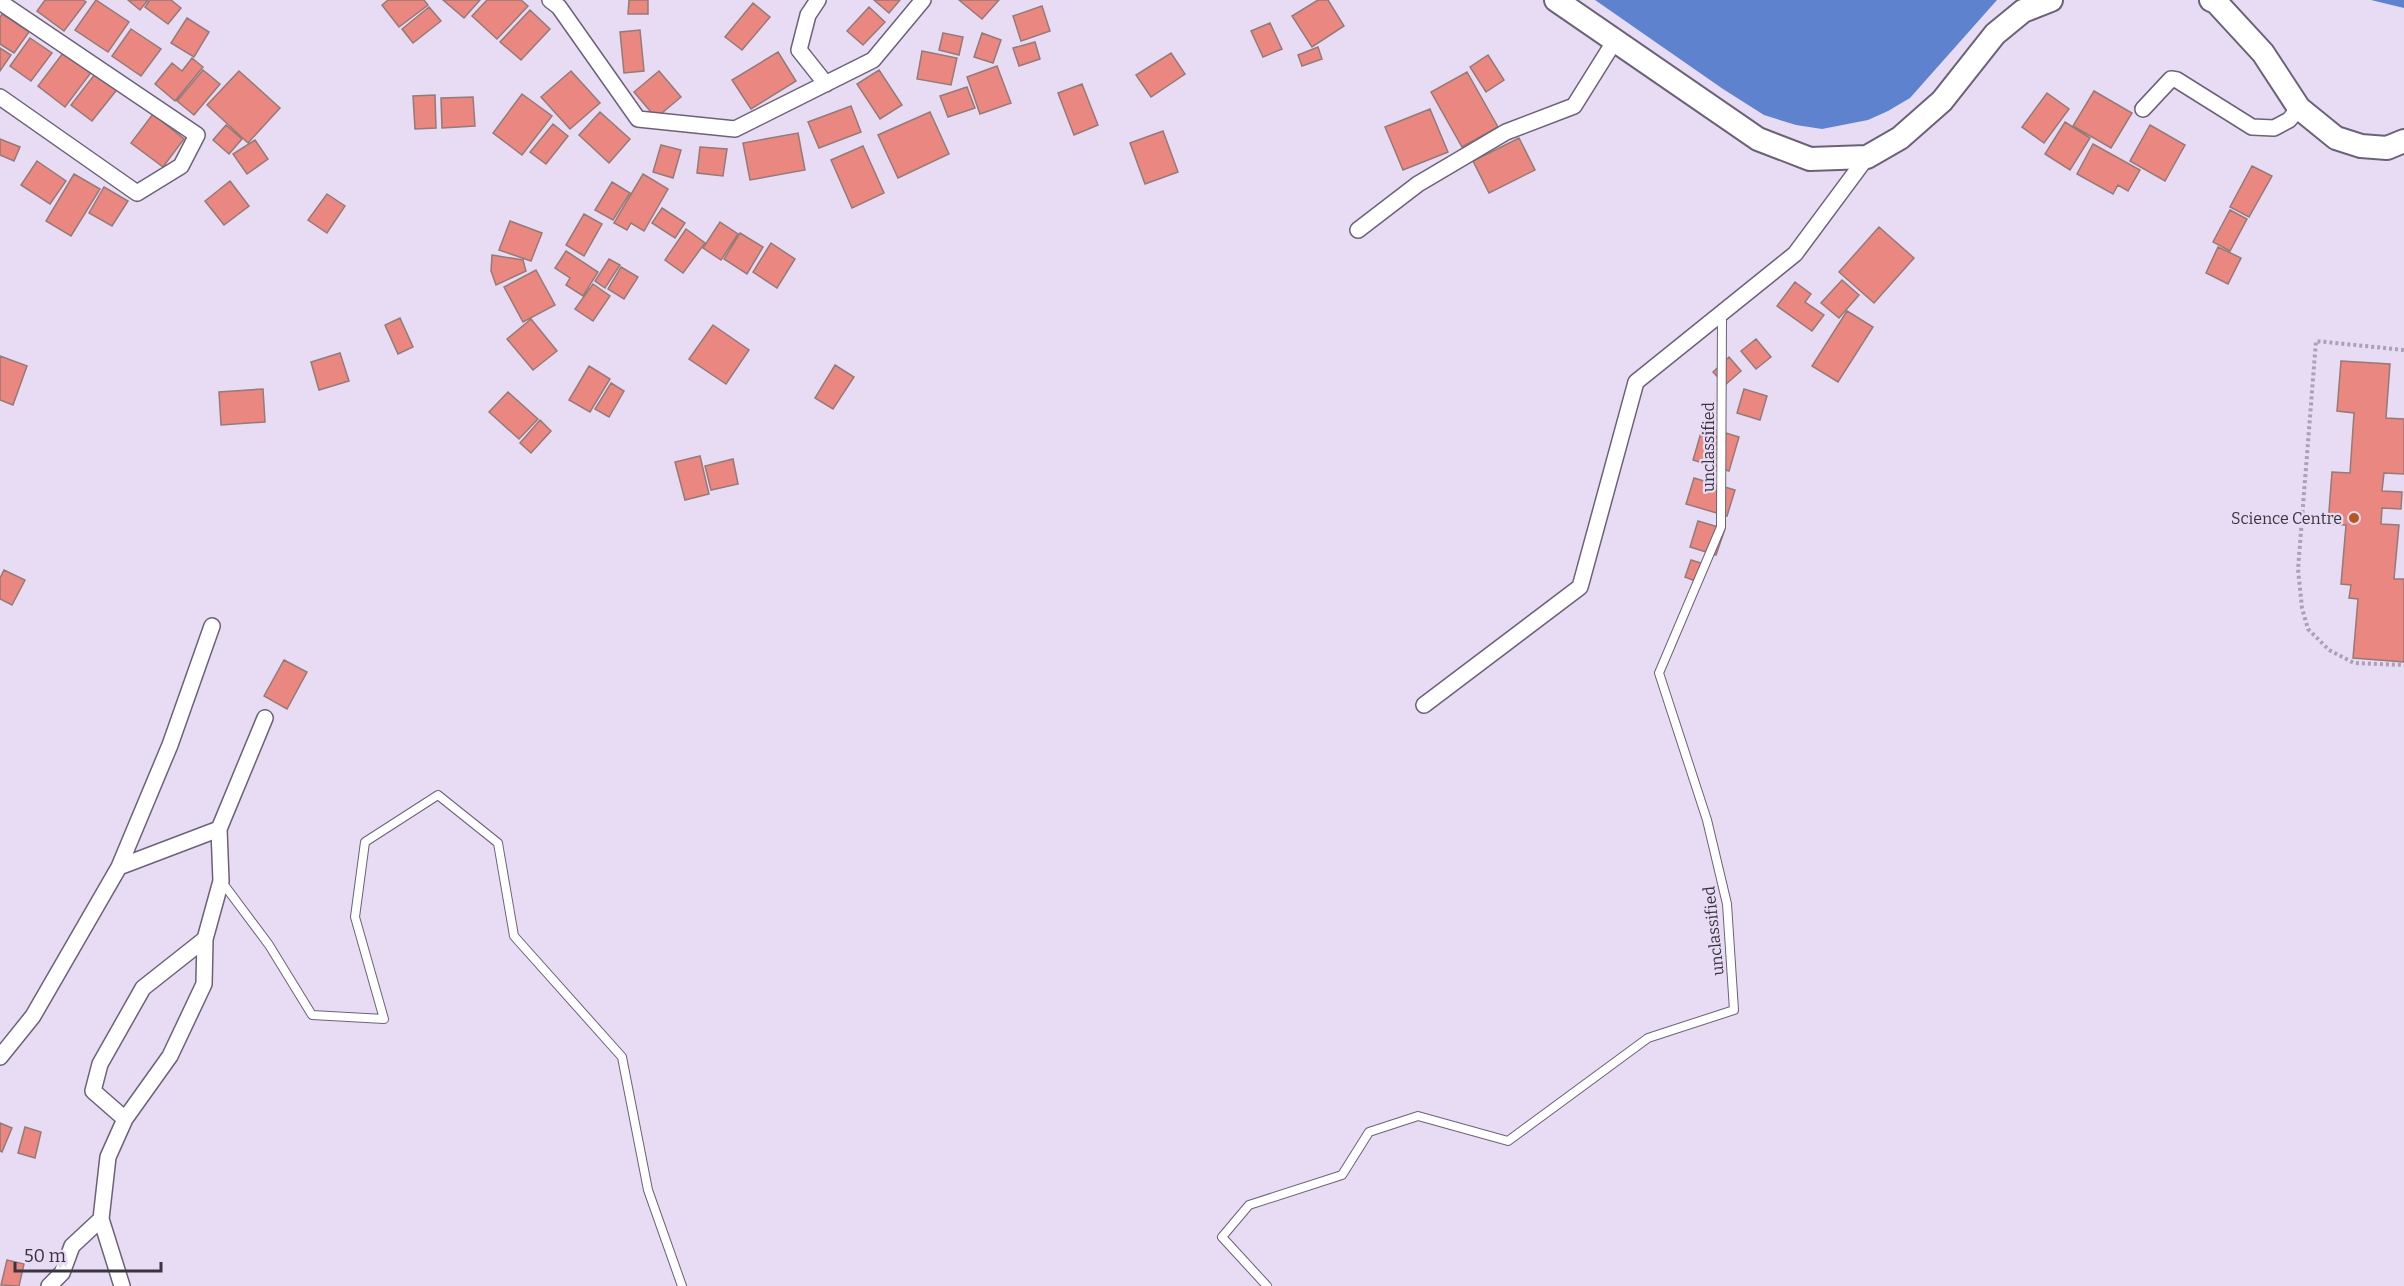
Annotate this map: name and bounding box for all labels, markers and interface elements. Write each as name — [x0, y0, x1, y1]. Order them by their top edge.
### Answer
street label: unclassified — [1699, 402, 1718, 492]
place label: Science Centre — [2231, 509, 2342, 528]
marker: Science Centre — [2347, 511, 2361, 525]
street label: unclassified — [1699, 885, 1728, 977]
scale bar — [15, 1235, 160, 1273]
text: 50 m — [24, 1245, 66, 1267]

